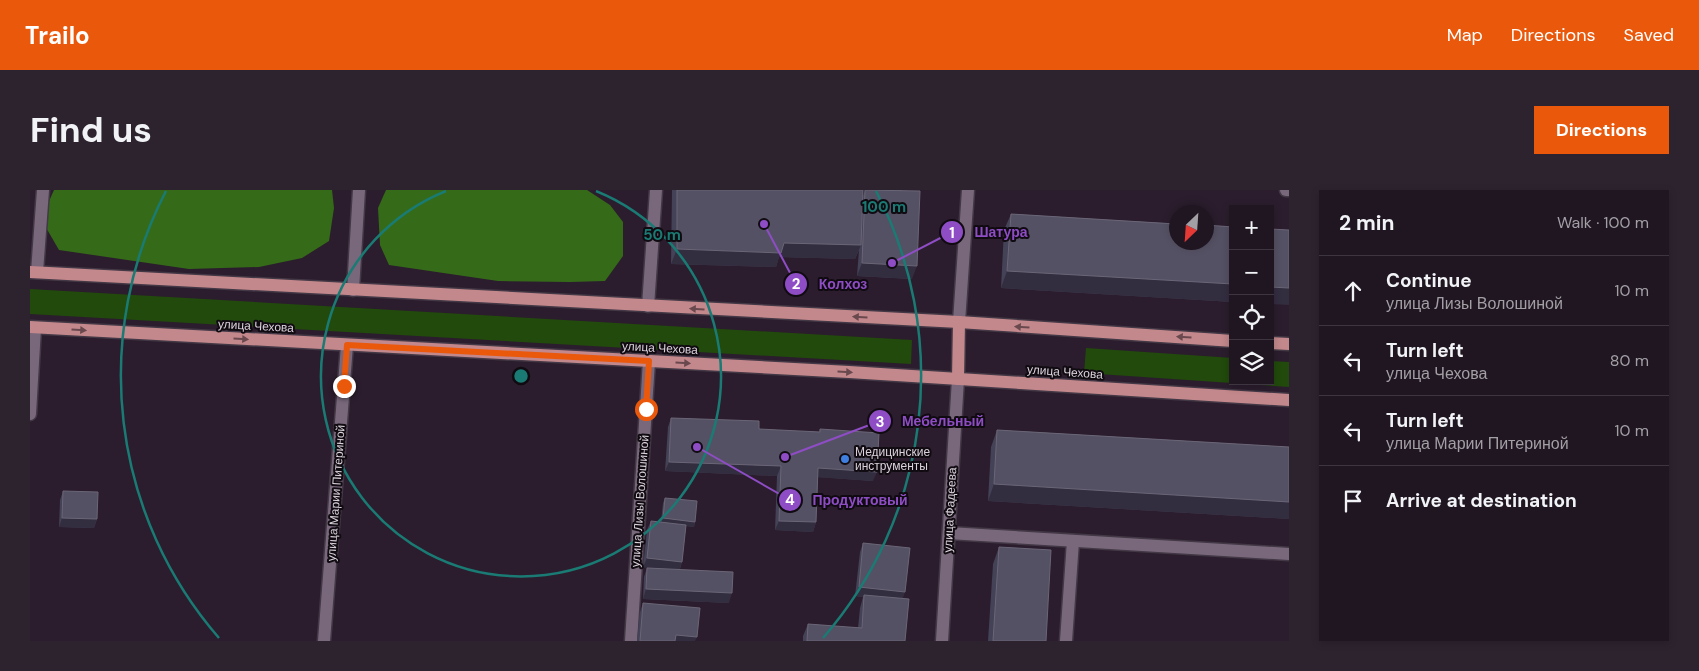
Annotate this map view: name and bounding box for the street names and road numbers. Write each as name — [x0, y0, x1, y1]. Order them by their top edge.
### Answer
street label: улица Чехова — [218, 316, 295, 336]
street label: улица Чехова — [622, 338, 699, 358]
street label: улица Чехова — [1027, 361, 1104, 383]
street label: улица Марии Питериной — [323, 424, 349, 562]
street label: улица Лизы Волошиной — [627, 434, 653, 568]
street label: улица Фадеева — [940, 467, 960, 553]

